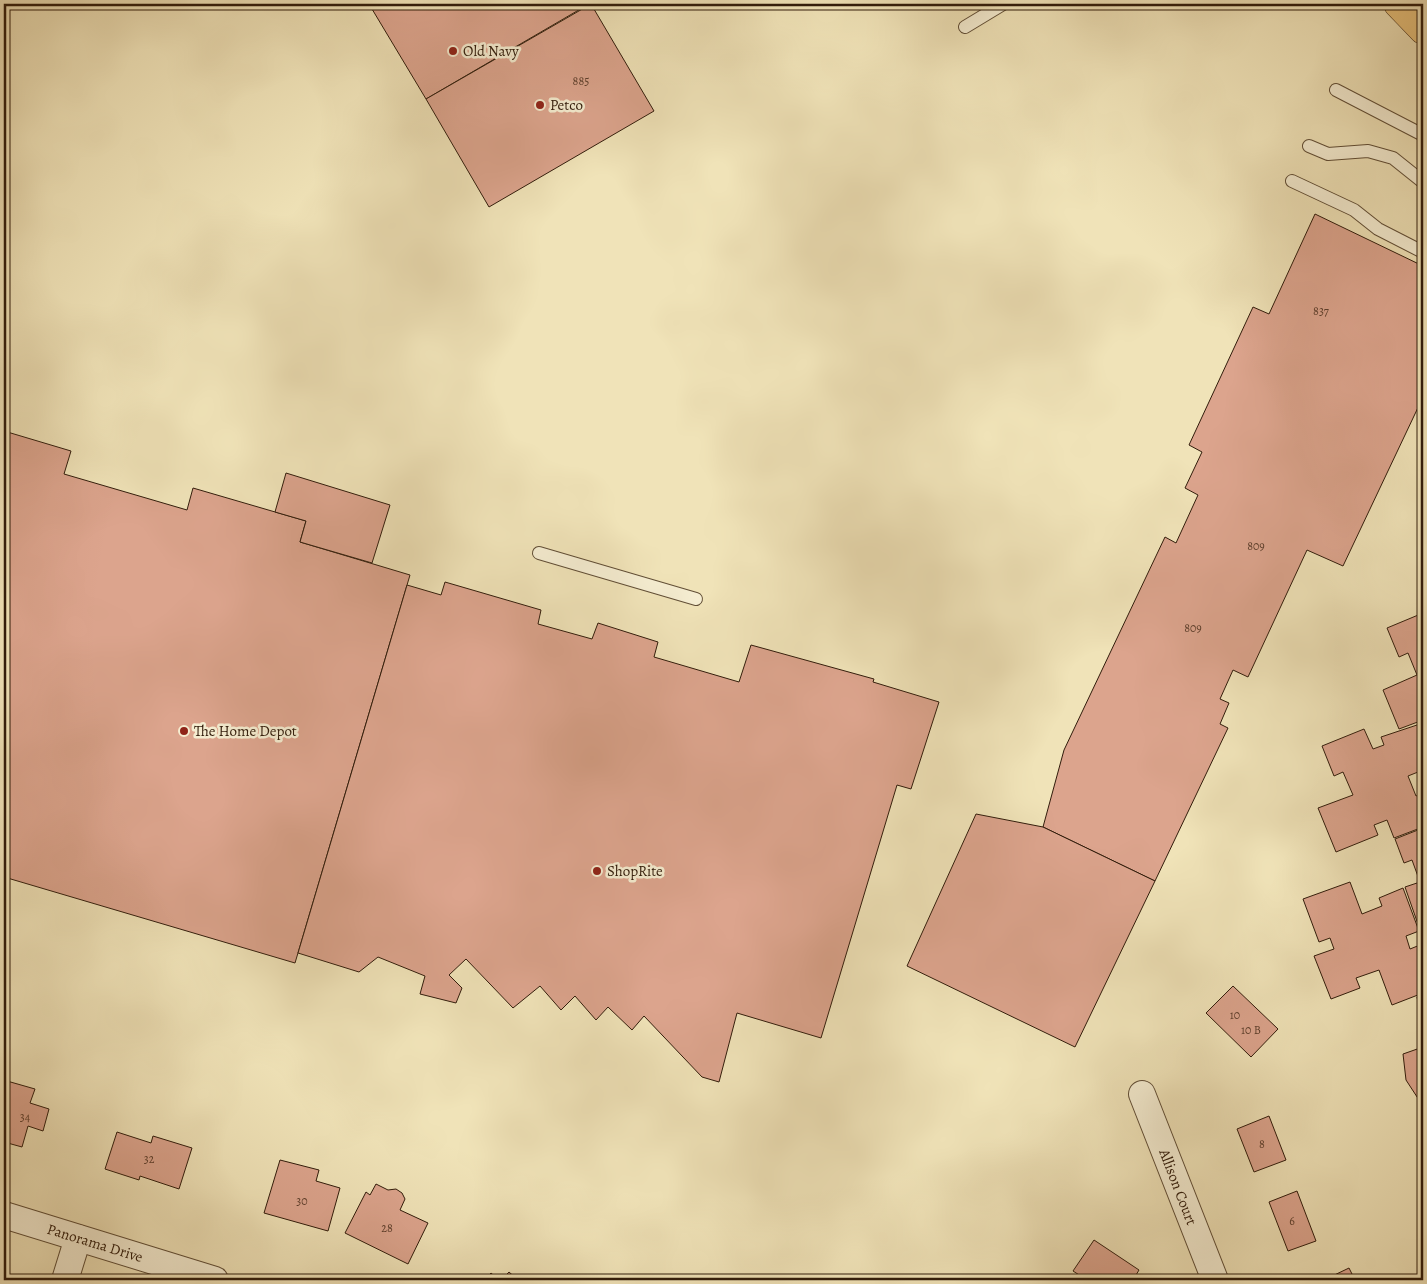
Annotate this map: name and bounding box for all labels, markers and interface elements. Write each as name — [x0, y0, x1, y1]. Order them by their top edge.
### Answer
place label: Old Navy — [463, 41, 519, 61]
marker: Old Navy — [447, 45, 459, 57]
house number: 885 — [573, 73, 589, 89]
place label: Petco — [550, 95, 583, 115]
marker: Petco — [534, 99, 546, 111]
house number: 837 — [1313, 303, 1330, 319]
house number: 809 — [1247, 538, 1265, 554]
house number: 809 — [1184, 620, 1202, 636]
place label: The Home Depot — [194, 721, 297, 741]
marker: The Home Depot — [178, 725, 190, 737]
place label: ShopRite — [607, 861, 663, 881]
marker: ShopRite — [591, 865, 603, 877]
house number: 10 — [1230, 1007, 1240, 1023]
house number: 10 B — [1241, 1022, 1261, 1038]
house number: 34 — [20, 1109, 31, 1125]
house number: 8 — [1259, 1136, 1265, 1152]
street label: Allison Court — [1154, 1145, 1202, 1228]
house number: 32 — [144, 1151, 155, 1167]
house number: 30 — [296, 1193, 308, 1209]
house number: 6 — [1289, 1213, 1295, 1229]
street label: Panorama Drive — [45, 1219, 146, 1267]
house number: 28 — [381, 1220, 393, 1236]

